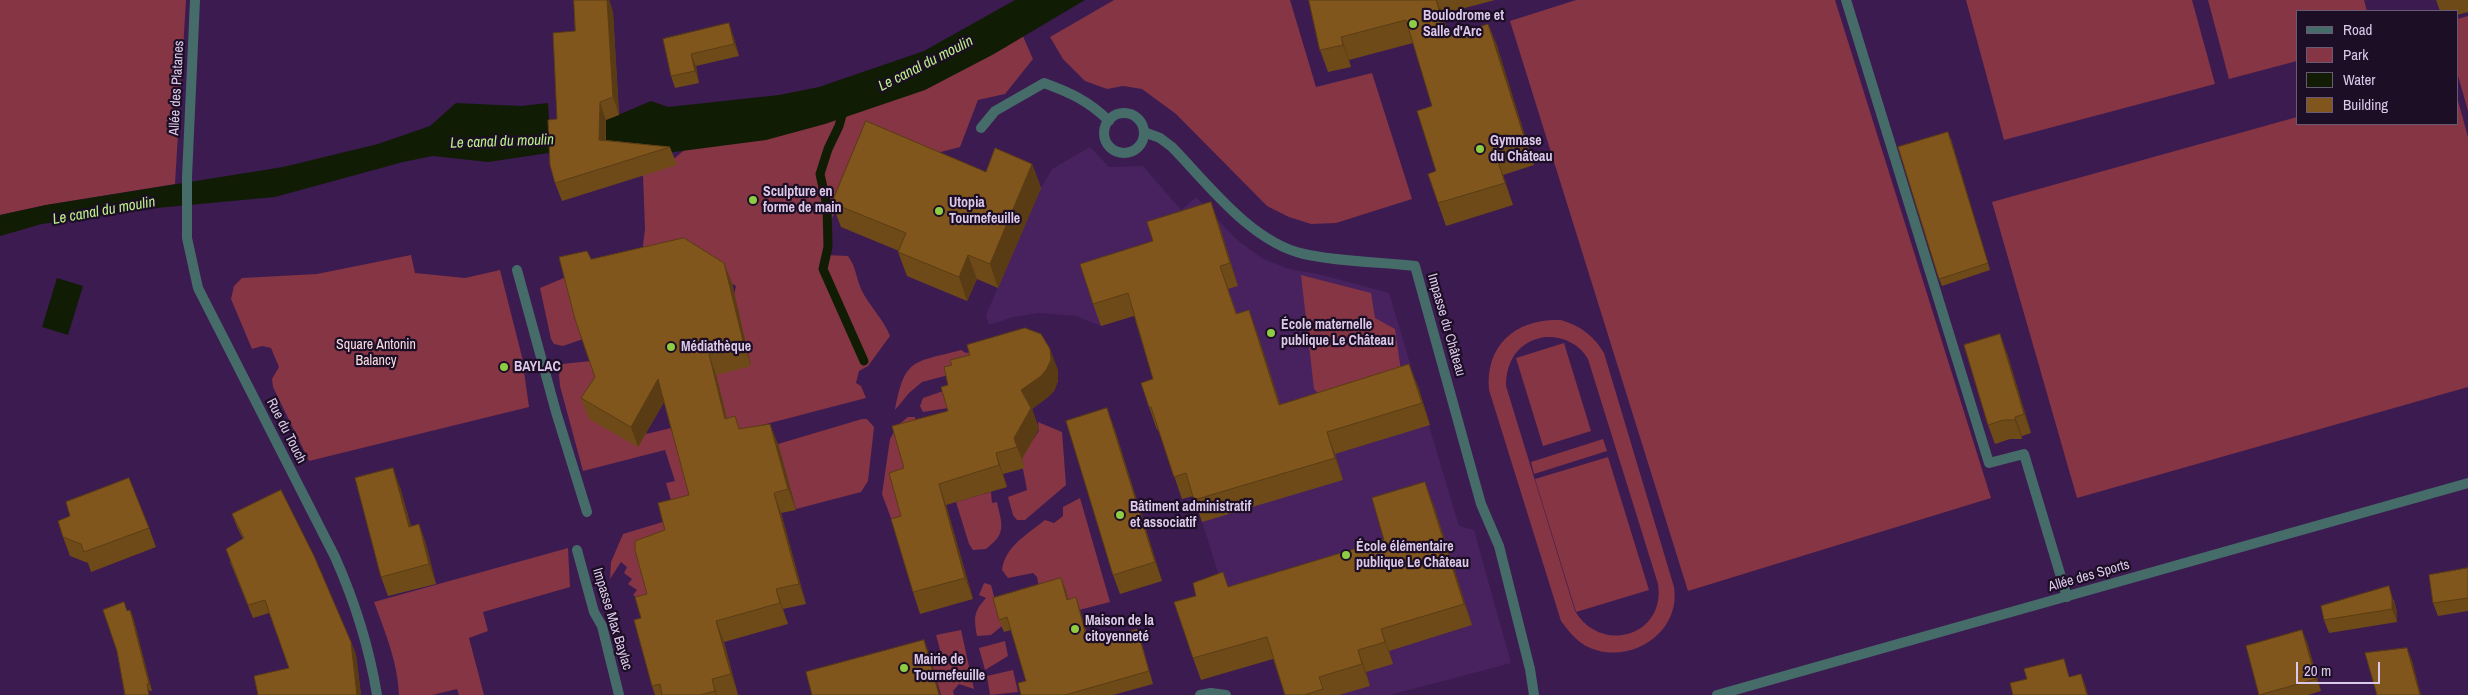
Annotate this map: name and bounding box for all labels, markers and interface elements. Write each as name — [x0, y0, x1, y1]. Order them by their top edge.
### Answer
place label: Boulodrome et Salle d'Arc — [1423, 8, 1504, 40]
legend — [2296, 10, 2458, 125]
marker: Boulodrome et Salle d'Arc — [1407, 18, 1419, 30]
text: Road — [2343, 19, 2372, 40]
water label: Le canal du moulin — [876, 32, 976, 96]
street label: Allée des Platanes — [166, 40, 188, 136]
text: Park — [2343, 44, 2368, 65]
text: Water — [2343, 69, 2375, 90]
text: Building — [2343, 94, 2388, 115]
water label: Le canal du moulin — [450, 131, 554, 153]
place label: Gymnase du Château — [1490, 133, 1553, 166]
marker: Gymnase du Château — [1474, 143, 1486, 155]
place label: Sculpture en forme de main — [763, 184, 841, 216]
water label: Le canal du moulin — [51, 193, 157, 229]
marker: Sculpture en forme de main — [747, 194, 759, 206]
place label: Utopia Tournefeuille — [949, 195, 1020, 228]
marker: Utopia Tournefeuille — [933, 205, 945, 217]
street label: Impasse du Château — [1423, 272, 1469, 378]
place label: École maternelle publique Le Château — [1281, 317, 1394, 350]
marker: École maternelle publique Le Château — [1265, 327, 1277, 339]
park label: Square Antonin Balancy — [336, 337, 416, 370]
place label: Médiathèque — [681, 339, 751, 355]
marker: Médiathèque — [665, 341, 677, 353]
place label: BAYLAC — [514, 359, 561, 375]
marker: BAYLAC — [498, 361, 510, 373]
street label: Rue du Touch — [262, 396, 310, 466]
place label: Bâtiment administratif et associatif — [1130, 499, 1251, 532]
marker: Bâtiment administratif et associatif — [1114, 509, 1126, 521]
place label: École élémentaire publique Le Château — [1356, 539, 1469, 572]
marker: École élémentaire publique Le Château — [1340, 549, 1352, 561]
street label: Allée des Sports — [2047, 556, 2131, 596]
street label: Impasse Max Baylac — [588, 566, 636, 672]
place label: Maison de la citoyenneté — [1085, 613, 1154, 646]
marker: Maison de la citoyenneté — [1069, 623, 1081, 635]
place label: Mairie de Tournefeuille — [914, 652, 985, 684]
scale bar — [2298, 652, 2382, 684]
text: 20 m — [2304, 660, 2331, 681]
marker: Mairie de Tournefeuille — [898, 662, 910, 674]

